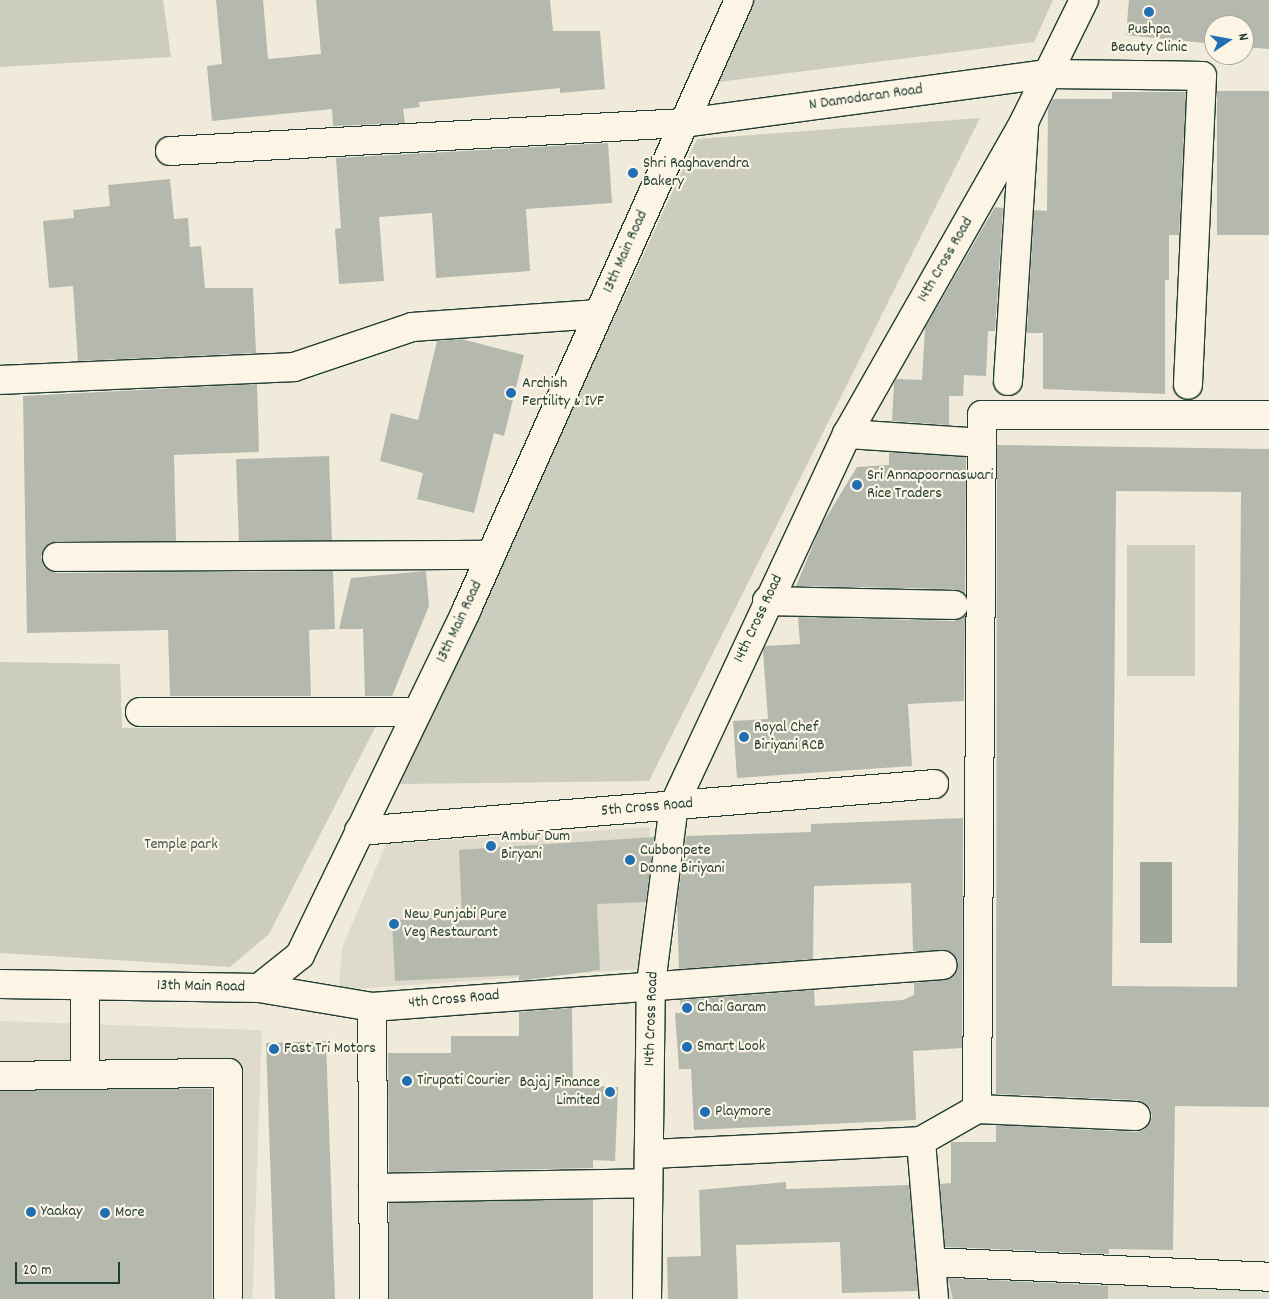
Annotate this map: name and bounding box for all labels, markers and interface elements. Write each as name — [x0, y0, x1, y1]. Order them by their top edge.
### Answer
marker: Pushpa Beauty Clinic — [1143, 6, 1155, 18]
north arrow — [1204, 15, 1254, 65]
place label: Pushpa Beauty Clinic — [1111, 20, 1187, 58]
text: N — [1232, 32, 1253, 43]
street label: N Damodaran Road — [808, 81, 924, 115]
place label: Shri Raghavendra Bakery — [643, 154, 749, 192]
marker: Shri Raghavendra Bakery — [627, 167, 639, 179]
street label: 13th Main Road — [599, 208, 653, 296]
street label: 14th Cross Road — [914, 214, 978, 306]
place label: Archish Fertility & IVF — [522, 374, 604, 412]
marker: Archish Fertility & IVF — [504, 386, 518, 400]
place label: Sri Annapoornaswari Rice Traders — [867, 466, 993, 504]
marker: Sri Annapoornaswari Rice Traders — [851, 479, 863, 491]
street label: 14th Cross Road — [730, 572, 788, 666]
street label: 13th Main Road — [433, 578, 487, 666]
place label: Royal Chef Biriyani RCB — [754, 718, 825, 756]
marker: Royal Chef Biriyani RCB — [738, 731, 750, 743]
street label: 5th Cross Road — [600, 794, 694, 822]
place label: Ambur Dum Biryani — [501, 827, 570, 865]
park label: Temple park — [144, 835, 218, 855]
marker: Ambur Dum Biryani — [485, 840, 497, 852]
place label: Cubbonpete Donne Biriyani — [640, 841, 725, 879]
marker: Cubbonpete Donne Biriyani — [624, 854, 636, 866]
place label: New Punjabi Pure Veg Restaurant — [404, 905, 507, 943]
marker: New Punjabi Pure Veg Restaurant — [388, 918, 400, 930]
street label: 14th Cross Road — [641, 971, 663, 1067]
street label: 13th Main Road — [157, 977, 245, 997]
street label: 4th Cross Road — [408, 986, 500, 1014]
place label: Chai Garam — [697, 998, 766, 1018]
marker: Chai Garam — [681, 1002, 693, 1014]
place label: Smart Look — [697, 1037, 765, 1057]
place label: Fast Tri Motors — [284, 1039, 376, 1059]
marker: Smart Look — [681, 1041, 693, 1053]
marker: Fast Tri Motors — [268, 1043, 280, 1055]
place label: Tirupati Courier — [417, 1071, 510, 1091]
place label: Bajaj Finance Limited — [520, 1073, 600, 1111]
marker: Tirupati Courier — [401, 1075, 413, 1087]
marker: Bajaj Finance Limited — [604, 1086, 616, 1098]
place label: Playmore — [715, 1102, 771, 1122]
marker: Playmore — [699, 1106, 711, 1118]
place label: Yaakay — [41, 1202, 82, 1222]
place label: More — [115, 1203, 144, 1223]
marker: Yaakay — [25, 1206, 37, 1218]
marker: More — [99, 1207, 111, 1219]
scale bar — [18, 1252, 122, 1284]
text: 20 m — [23, 1260, 51, 1282]

